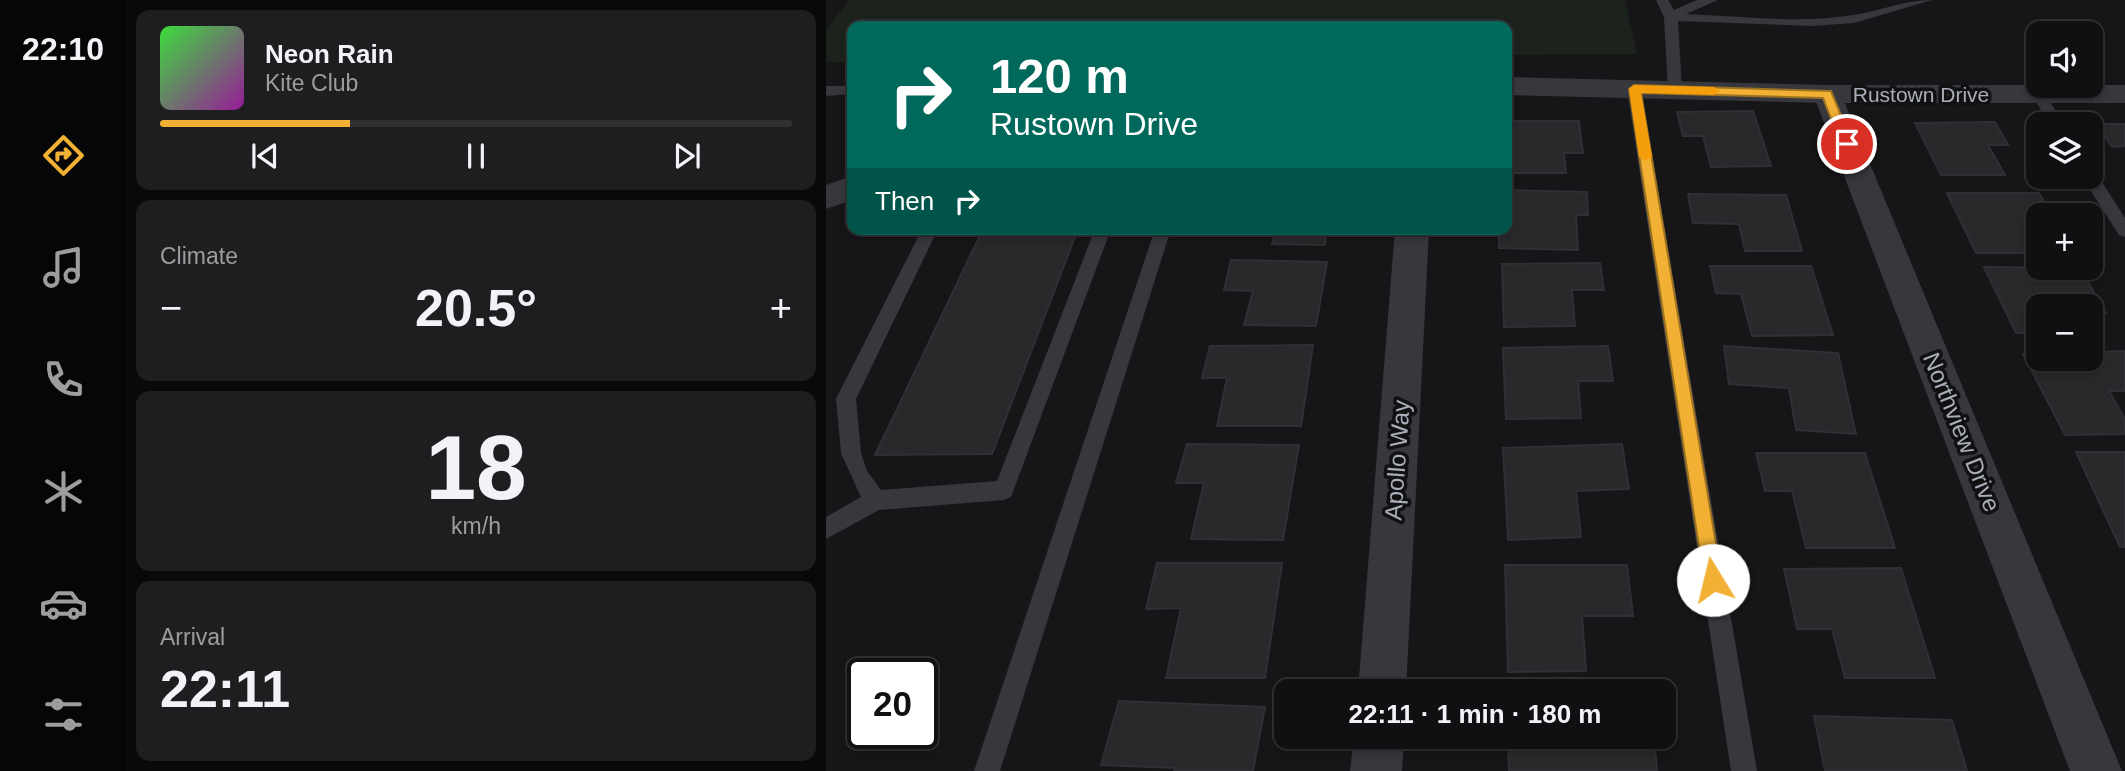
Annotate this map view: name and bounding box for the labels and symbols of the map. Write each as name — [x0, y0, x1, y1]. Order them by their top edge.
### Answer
street label: Rustown Drive — [1853, 83, 1989, 106]
pin — [1817, 114, 1877, 174]
street label: Northview Drive — [1918, 348, 2006, 516]
street label: Apollo Way — [1379, 399, 1415, 521]
position arrow — [1676, 543, 1750, 617]
speed limit sign: 20 — [847, 658, 938, 749]

